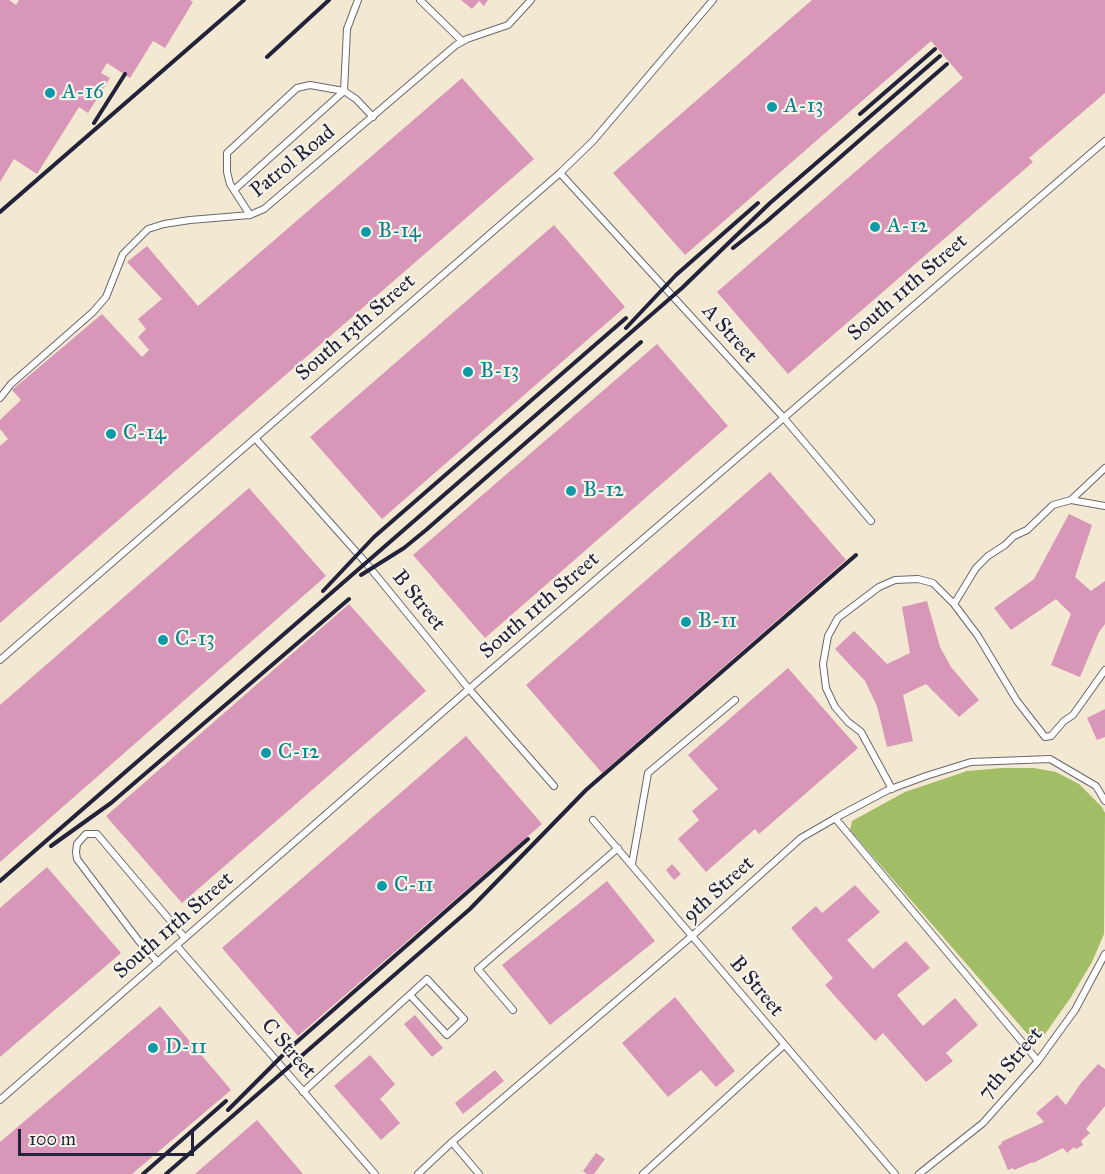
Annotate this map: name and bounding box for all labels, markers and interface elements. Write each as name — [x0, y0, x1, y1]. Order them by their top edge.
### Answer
place label: A-16 — [62, 80, 104, 106]
marker: A-16 — [43, 86, 57, 100]
place label: A-13 — [784, 94, 823, 120]
marker: A-13 — [765, 100, 779, 114]
street label: Patrol Road — [246, 120, 340, 204]
place label: A-12 — [887, 214, 928, 240]
place label: B-14 — [378, 219, 421, 245]
marker: A-12 — [868, 220, 882, 234]
marker: B-14 — [359, 225, 373, 239]
street label: South 11th Street — [843, 229, 973, 347]
street label: South 13th Street — [291, 269, 421, 387]
street label: A Street — [696, 299, 762, 369]
place label: B-13 — [480, 359, 519, 385]
marker: B-13 — [461, 365, 475, 379]
place label: C-14 — [123, 421, 166, 447]
marker: C-14 — [104, 427, 118, 441]
place label: B-12 — [583, 478, 624, 504]
marker: B-12 — [564, 484, 578, 498]
street label: South 11th Street — [475, 547, 605, 665]
street label: B Street — [386, 566, 450, 636]
place label: B-11 — [698, 609, 737, 635]
marker: B-11 — [679, 615, 693, 629]
place label: C-13 — [175, 627, 215, 653]
marker: C-13 — [156, 633, 170, 647]
place label: C-12 — [278, 740, 320, 766]
marker: C-12 — [259, 746, 273, 760]
street label: 9th Street — [678, 852, 760, 928]
street label: South 11th Street — [109, 867, 239, 985]
place label: C-11 — [394, 873, 434, 899]
marker: C-11 — [375, 879, 389, 893]
street label: B Street — [724, 952, 788, 1022]
street label: C Street — [255, 1014, 321, 1084]
street label: 7th Street — [973, 1023, 1049, 1105]
place label: D-11 — [165, 1035, 207, 1061]
marker: D-11 — [146, 1041, 160, 1055]
scale bar — [21, 1117, 196, 1155]
text: 100 m — [29, 1128, 76, 1150]

